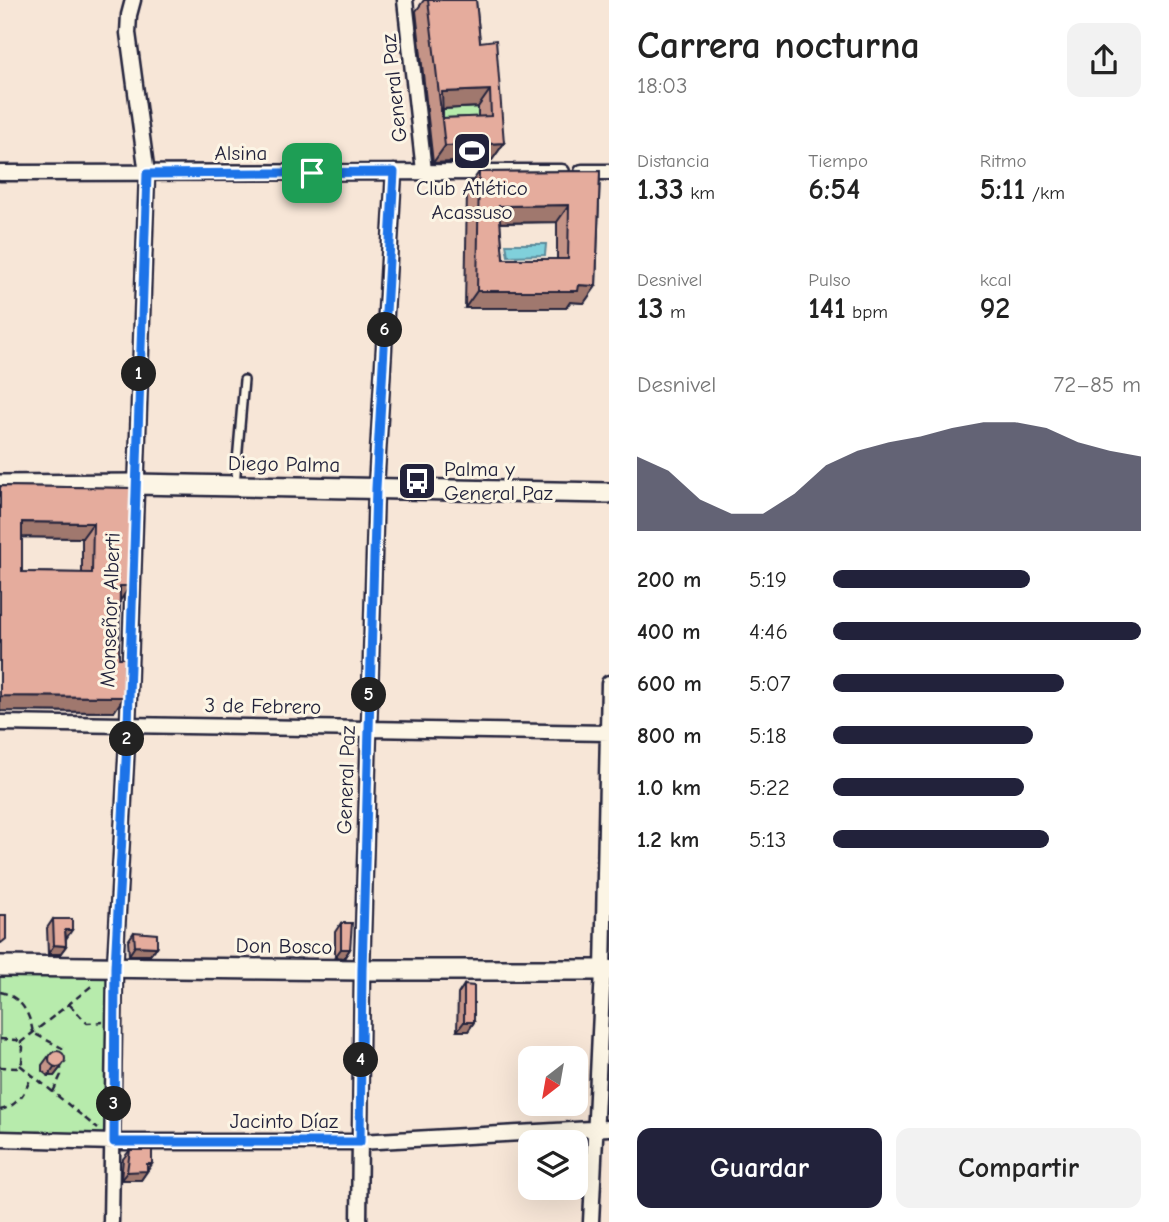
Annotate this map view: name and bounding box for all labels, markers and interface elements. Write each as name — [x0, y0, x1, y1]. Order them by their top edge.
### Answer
button: share — [1067, 23, 1141, 97]
text: Carrera nocturna — [637, 24, 920, 68]
street label: General Paz — [376, 33, 412, 143]
text: 18:03 — [637, 72, 688, 99]
sports icon: Club Atlético Acassuso — [451, 130, 493, 172]
street label: Alsina — [215, 141, 267, 165]
pin — [282, 143, 342, 203]
text: Distancia — [637, 150, 710, 172]
text: Tiempo — [808, 150, 868, 172]
text: Ritmo — [980, 150, 1027, 172]
icon: arrive — [293, 154, 331, 192]
text: 1.33 — [637, 172, 684, 207]
text: 6:54 — [808, 172, 860, 207]
text: 5:11 — [980, 172, 1025, 207]
place label: Club Atlético Acassuso — [416, 176, 528, 224]
text: km — [684, 182, 715, 204]
text: /km — [1025, 182, 1065, 204]
text: Desnivel — [637, 269, 702, 291]
text: Pulso — [808, 269, 851, 291]
text: kcal — [980, 269, 1012, 291]
text: 13 — [637, 291, 664, 326]
text: 141 — [808, 291, 846, 326]
text: 92 — [980, 291, 1010, 326]
text: m — [664, 301, 686, 323]
text: bpm — [846, 301, 888, 323]
pin: 6 — [368, 312, 402, 348]
text: 6 — [380, 318, 389, 340]
pin: 1 — [122, 356, 156, 392]
text: 1 — [135, 362, 142, 384]
text: Desnivel — [637, 371, 716, 398]
text: 72–85 m — [1053, 371, 1141, 398]
street label: Diego Palma — [228, 451, 340, 477]
place label: Palma y General Paz — [444, 457, 553, 505]
bus stop icon: Palma y General Paz — [396, 460, 438, 502]
street label: Monseñor Alberti — [95, 532, 125, 688]
text: 200 m — [637, 566, 701, 593]
text: 5:19 — [749, 566, 787, 593]
text: 400 m — [637, 618, 701, 645]
text: 4:46 — [749, 618, 788, 645]
text: 600 m — [637, 670, 702, 697]
text: 5:07 — [749, 670, 791, 697]
pin: 5 — [352, 678, 386, 712]
text: 5 — [363, 683, 374, 705]
street label: 3 de Febrero — [205, 693, 321, 719]
pin: 2 — [110, 722, 144, 756]
text: 800 m — [637, 722, 702, 749]
text: 5:18 — [749, 722, 787, 749]
street label: General Paz — [332, 725, 360, 835]
text: 2 — [122, 727, 131, 749]
text: 1.0 km — [637, 774, 701, 801]
text: 5:22 — [749, 774, 790, 801]
text: 1.2 km — [637, 826, 699, 853]
text: 5:13 — [749, 826, 786, 853]
street label: Don Bosco — [235, 933, 333, 959]
pin: 4 — [344, 1042, 378, 1078]
north arrow — [518, 1046, 588, 1116]
map controls — [518, 1046, 588, 1200]
text: 4 — [356, 1048, 365, 1070]
pin: 3 — [96, 1086, 132, 1122]
text: 3 — [109, 1092, 118, 1114]
street label: Jacinto Díaz — [230, 1109, 338, 1133]
button: Guardar — [637, 1128, 882, 1208]
button: Compartir — [896, 1128, 1141, 1208]
button: layers — [518, 1130, 588, 1200]

